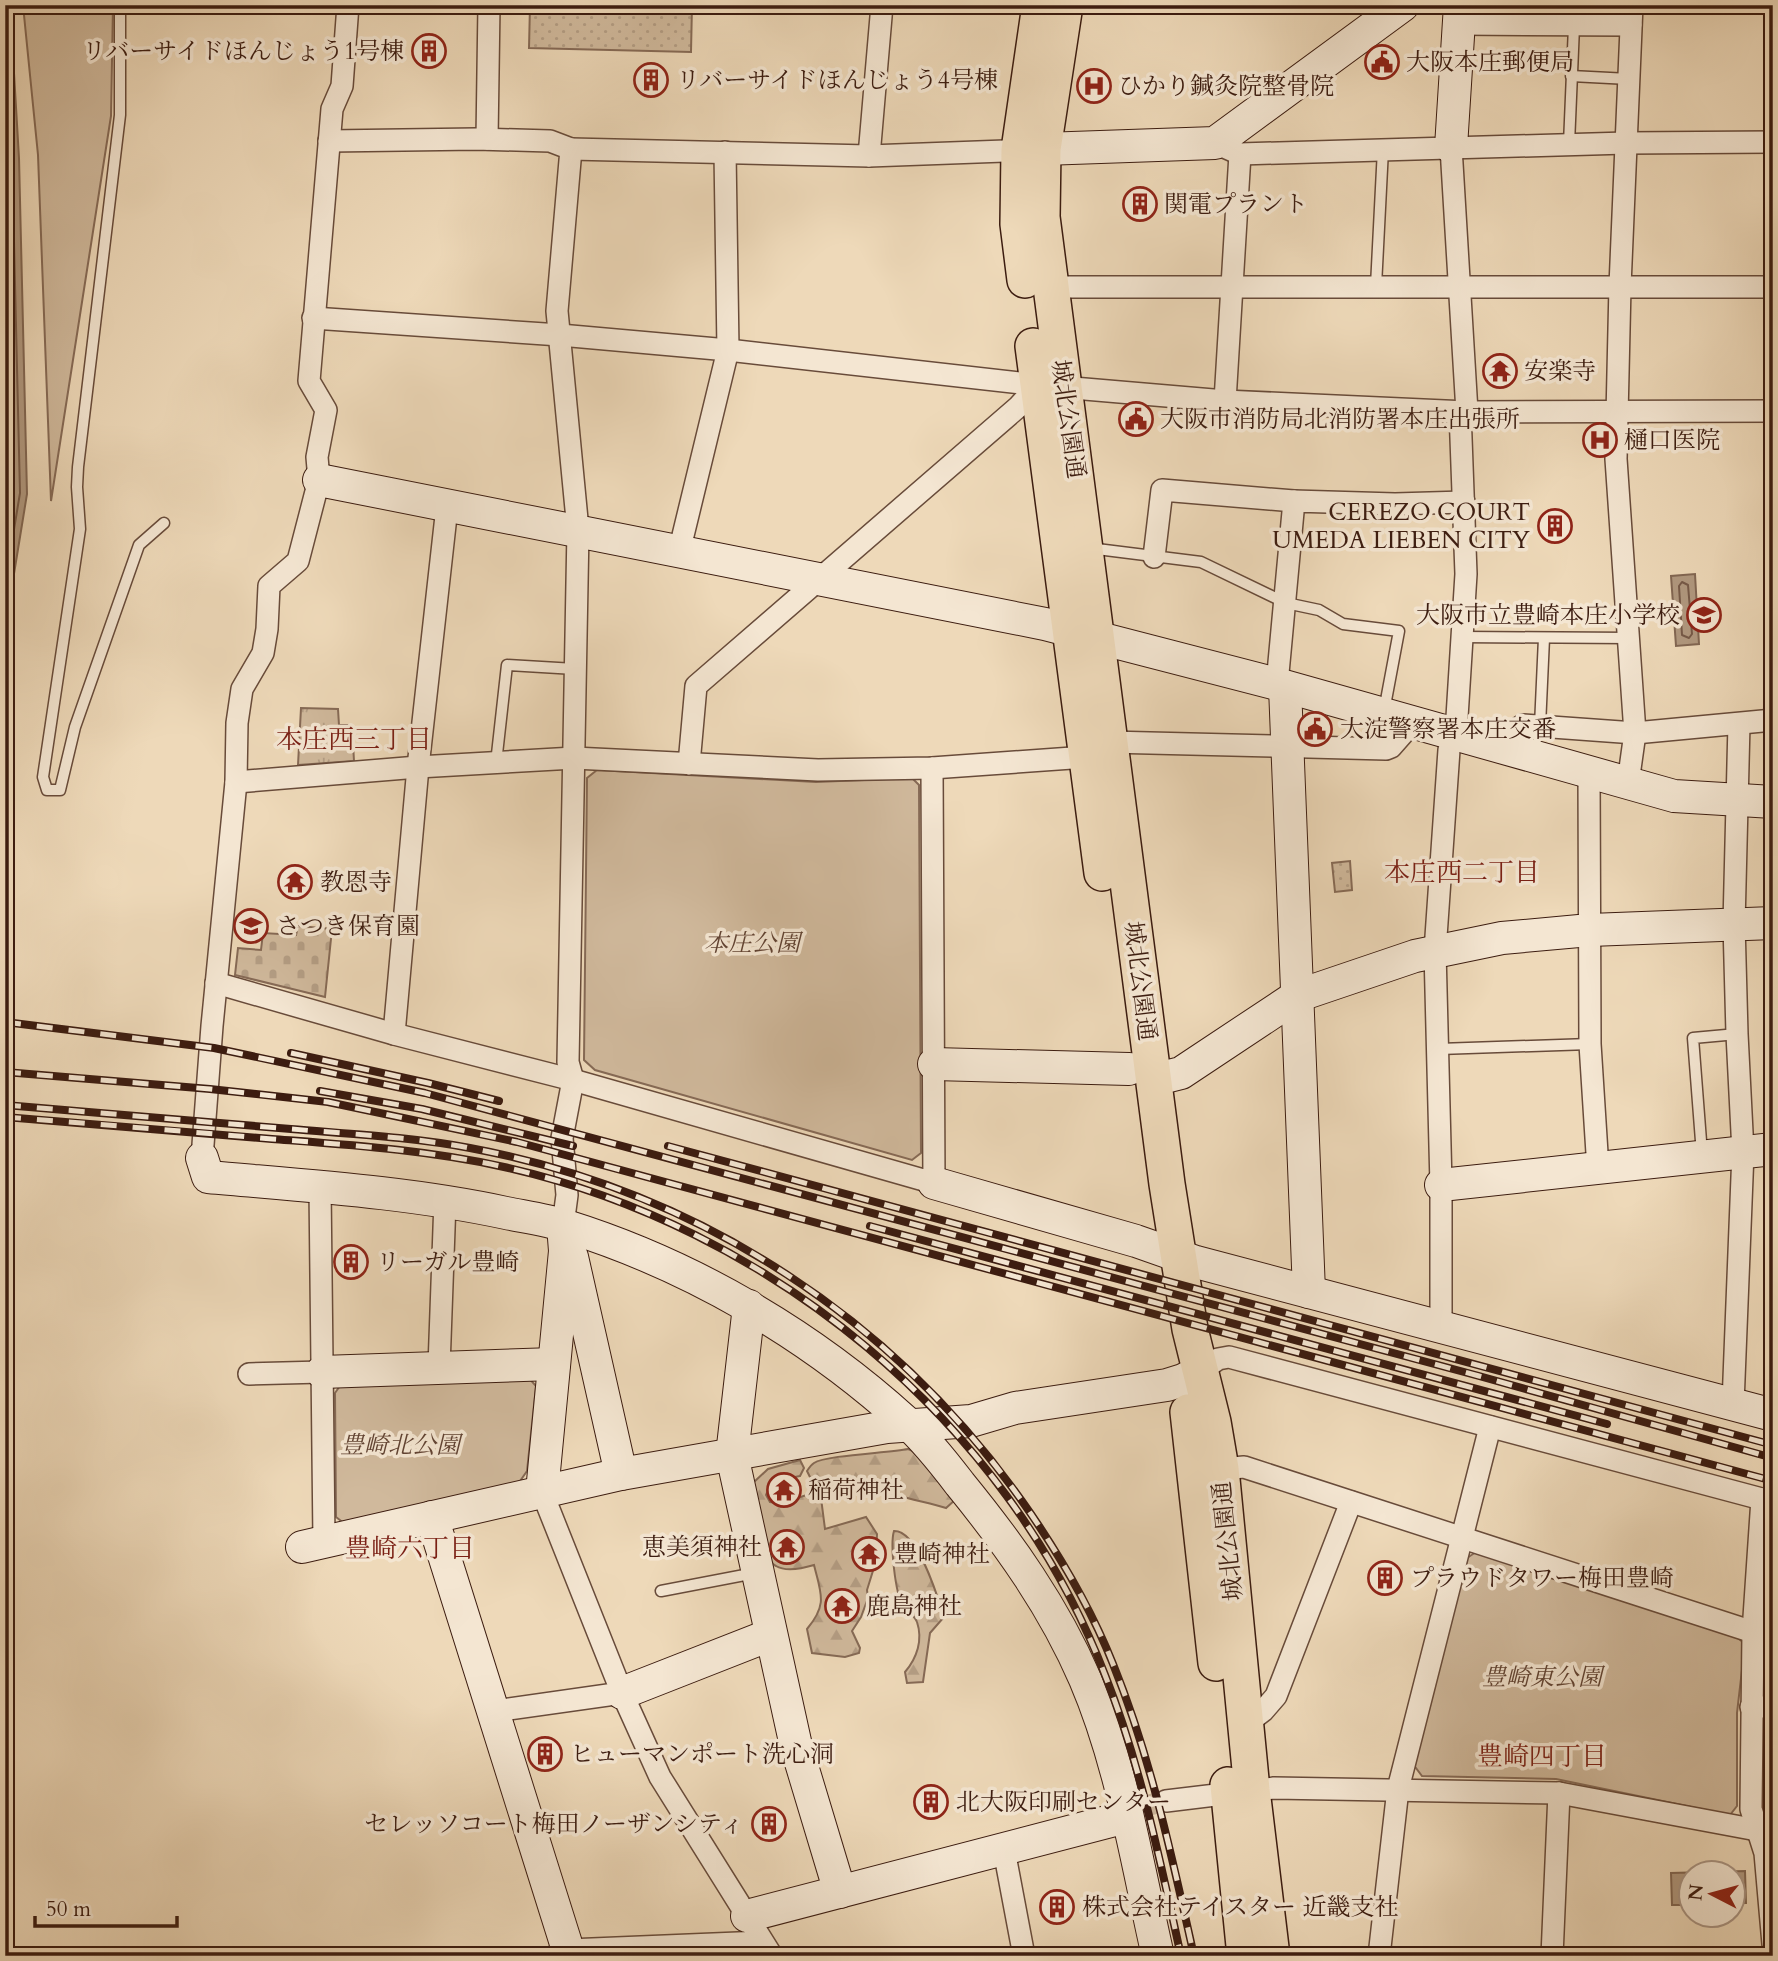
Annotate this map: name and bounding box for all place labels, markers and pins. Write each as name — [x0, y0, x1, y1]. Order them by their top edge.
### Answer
building icon: リバーサイドほんじょう1号棟 — [410, 32, 448, 70]
place label: リバーサイドほんじょう1号棟 — [82, 35, 404, 68]
public building icon: 大阪本庄郵便局 — [1363, 43, 1401, 81]
place label: 大阪本庄郵便局 — [1406, 46, 1574, 79]
building icon: リバーサイドほんじょう4号棟 — [632, 61, 670, 99]
place label: リバーサイドほんじょう4号棟 — [676, 64, 998, 97]
hospital icon: ひかり鍼灸院整骨院 — [1075, 67, 1113, 105]
place label: ひかり鍼灸院整骨院 — [1118, 70, 1334, 103]
building icon: 関電プラント — [1121, 185, 1159, 223]
place label: 関電プラント — [1164, 188, 1308, 221]
temple icon: 安楽寺 — [1481, 352, 1519, 390]
place label: 安楽寺 — [1524, 355, 1596, 388]
public building icon: 大阪市消防局北消防署本庄出張所 — [1117, 400, 1155, 438]
place label: 大阪市消防局北消防署本庄出張所 — [1160, 403, 1520, 436]
hospital icon: 樋口医院 — [1581, 421, 1619, 459]
place label: 樋口医院 — [1624, 424, 1720, 457]
place label: CEREZO COURT UMEDA LIEBEN CITY — [1272, 496, 1530, 557]
building icon: CEREZO COURT UMEDA LIEBEN CITY — [1536, 507, 1574, 545]
school or university icon: 大阪市立豊崎本庄小学校 — [1685, 596, 1723, 634]
place label: 大阪市立豊崎本庄小学校 — [1416, 599, 1680, 632]
public building icon: 大淀警察署本庄交番 — [1296, 710, 1334, 748]
place label: 大淀警察署本庄交番 — [1340, 713, 1556, 746]
temple icon: 教恩寺 — [276, 863, 314, 901]
place label: 教恩寺 — [320, 866, 392, 899]
school or university icon: さつき保育園 — [232, 907, 270, 945]
place label: さつき保育園 — [276, 910, 420, 943]
building icon: リーガル豊崎 — [332, 1243, 370, 1281]
place label: リーガル豊崎 — [376, 1246, 520, 1279]
temple icon: 稲荷神社 — [765, 1471, 803, 1509]
place label: 稲荷神社 — [808, 1474, 904, 1507]
temple icon: 恵美須神社 — [768, 1528, 806, 1566]
place label: 恵美須神社 — [642, 1531, 762, 1564]
temple icon: 豊崎神社 — [850, 1535, 888, 1573]
place label: 豊崎神社 — [894, 1538, 990, 1571]
building icon: プラウドタワー梅田豊崎 — [1366, 1559, 1404, 1597]
place label: プラウドタワー梅田豊崎 — [1410, 1562, 1674, 1595]
temple icon: 鹿島神社 — [823, 1587, 861, 1625]
place label: 鹿島神社 — [866, 1590, 962, 1623]
building icon: ヒューマンポート洗心洞 — [526, 1735, 564, 1773]
place label: ヒューマンポート洗心洞 — [570, 1738, 834, 1771]
building icon: 北大阪印刷センター — [912, 1783, 950, 1821]
place label: 北大阪印刷センター — [956, 1786, 1171, 1819]
building icon: セレッソコート梅田ノーザンシティ — [750, 1805, 788, 1843]
place label: セレッソコート梅田ノーザンシティ — [364, 1808, 744, 1841]
building icon: 株式会社テイスター 近畿支社 — [1038, 1888, 1076, 1926]
place label: 株式会社テイスター 近畿支社 — [1082, 1891, 1399, 1924]

